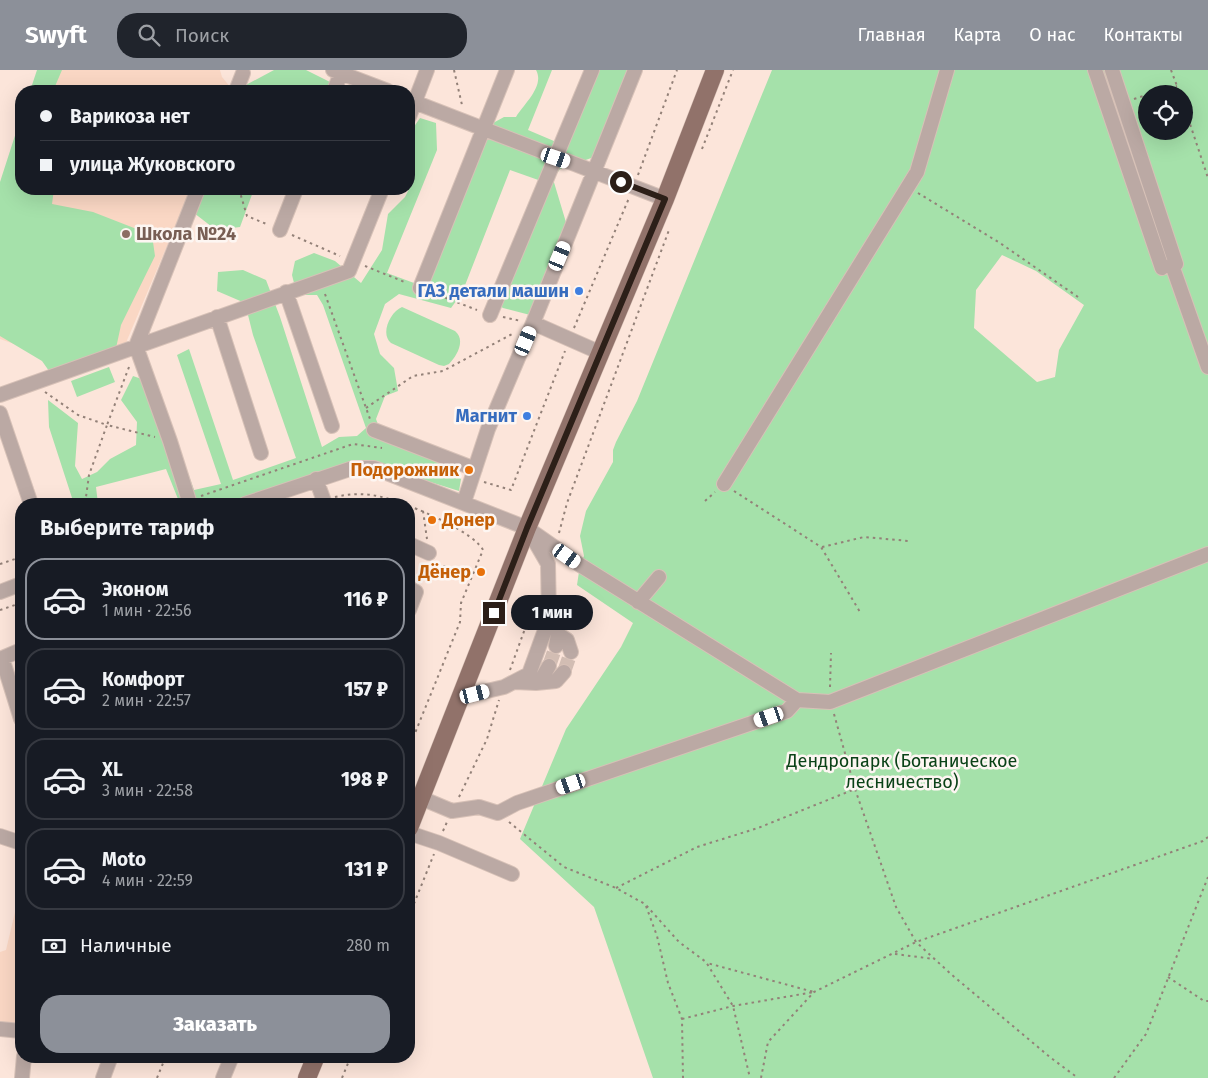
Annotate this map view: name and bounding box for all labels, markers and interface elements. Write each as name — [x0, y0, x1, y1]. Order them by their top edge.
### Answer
search box — [117, 13, 467, 58]
text: Swyft — [25, 21, 87, 49]
icon: search — [135, 21, 163, 49]
text: Поиск — [175, 24, 229, 47]
text: Главная — [858, 24, 926, 46]
text: Карта — [954, 24, 1001, 46]
text: О нас — [1029, 24, 1076, 46]
text: Контакты — [1104, 24, 1183, 46]
map controls — [1138, 85, 1193, 140]
button: locate — [1138, 85, 1193, 140]
text: Варикоза нет — [70, 105, 190, 128]
car — [539, 146, 572, 170]
text: улица Жуковского — [70, 153, 235, 176]
route start — [610, 171, 632, 193]
place label: Школа №24 — [136, 223, 236, 245]
marker: Школа №24 — [120, 228, 132, 240]
car — [547, 239, 572, 273]
place label: ГАЗ детали машин — [418, 280, 569, 302]
marker: ГАЗ детали машин — [573, 285, 585, 297]
car — [513, 324, 538, 358]
place label: Магнит — [456, 405, 517, 427]
marker: Магнит — [521, 410, 533, 422]
place label: Подорожник — [351, 459, 459, 481]
marker: Подорожник — [463, 464, 475, 476]
place label: Донер — [441, 509, 495, 531]
text: Выберите тариф — [40, 514, 215, 541]
marker: Донер — [426, 514, 438, 526]
car — [550, 541, 583, 571]
place label: Дёнер — [417, 561, 471, 583]
marker: Дёнер — [475, 566, 487, 578]
icon: car — [42, 577, 87, 622]
text: Эконом — [102, 578, 169, 601]
text: 116 ₽ — [344, 588, 388, 611]
callout: 1 мин — [512, 596, 594, 630]
text: 1 мин · 22:56 — [102, 601, 192, 620]
route end — [483, 602, 505, 624]
text: 1 мин — [532, 603, 572, 622]
icon: car — [42, 667, 87, 712]
text: Комфорт — [102, 668, 184, 691]
text: 157 ₽ — [344, 678, 388, 701]
car — [458, 683, 491, 705]
text: 2 мин · 22:57 — [102, 691, 191, 710]
car — [752, 705, 785, 729]
park label: Дендропарк (Ботаническое лесничество) — [786, 750, 1017, 793]
icon: car — [42, 757, 87, 802]
text: XL — [102, 758, 123, 781]
text: 198 ₽ — [341, 768, 388, 791]
car — [554, 772, 587, 796]
text: 3 мин · 22:58 — [102, 781, 193, 800]
icon: car — [42, 847, 87, 892]
text: Moto — [102, 848, 146, 871]
text: 131 ₽ — [345, 858, 388, 881]
text: 4 мин · 22:59 — [102, 871, 193, 890]
icon: cash — [40, 932, 68, 960]
text: Наличные — [80, 934, 172, 957]
text: 280 m — [346, 936, 390, 955]
button: Заказать — [40, 995, 390, 1053]

